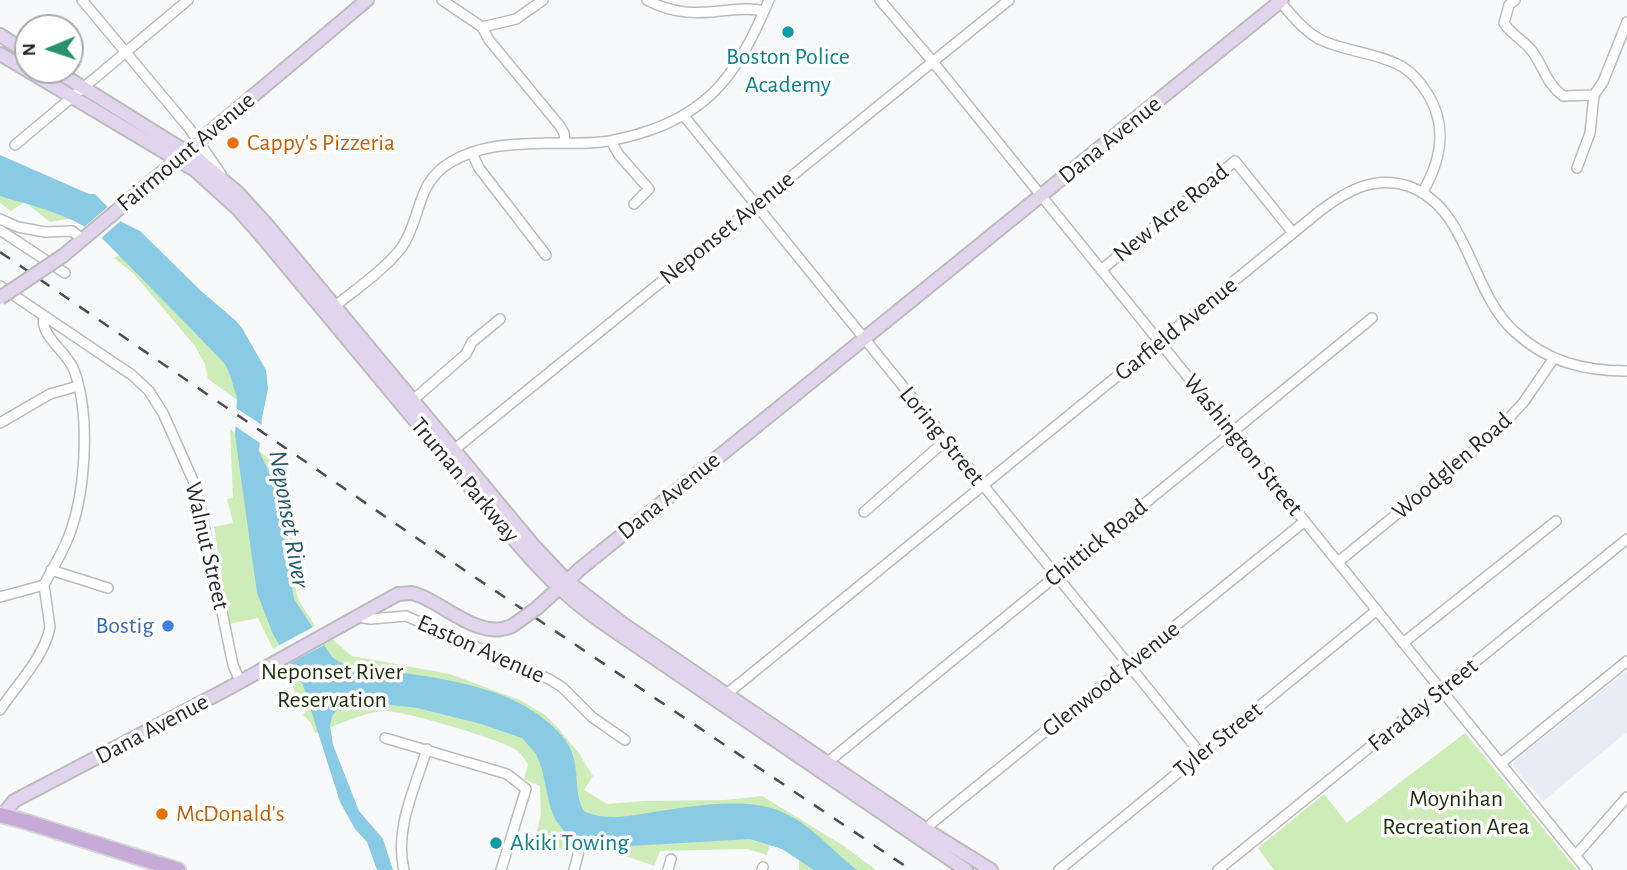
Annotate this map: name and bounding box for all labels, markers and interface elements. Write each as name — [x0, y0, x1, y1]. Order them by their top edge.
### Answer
north arrow — [14, 14, 84, 84]
marker: Boston Police Academy — [780, 24, 796, 40]
text: N — [20, 43, 39, 57]
place label: Boston Police Academy — [726, 43, 850, 99]
street label: Fairmount Avenue — [111, 86, 261, 218]
street label: Dana Avenue — [1053, 90, 1167, 190]
place label: Cappy's Pizzeria — [247, 129, 395, 157]
marker: Cappy's Pizzeria — [225, 135, 241, 151]
street label: New Acre Road — [1108, 158, 1234, 268]
street label: Neponset Avenue — [654, 165, 800, 291]
street label: Garfield Avenue — [1109, 271, 1243, 387]
street label: Washington Street — [1177, 368, 1309, 522]
street label: Loring Street — [893, 381, 991, 491]
street label: Woodglen Road — [1386, 406, 1518, 526]
street label: Truman Parkway — [404, 412, 526, 548]
street label: Dana Avenue — [612, 446, 726, 546]
water label: Neponset River — [262, 448, 316, 590]
street label: Walnut Street — [178, 479, 236, 613]
street label: Chittick Road — [1039, 493, 1153, 593]
street label: Easton Avenue — [413, 608, 549, 690]
place label: Bostig — [96, 612, 154, 640]
street label: Glenwood Avenue — [1036, 615, 1186, 743]
marker: Bostig — [160, 618, 176, 634]
street label: Faraday Street — [1362, 652, 1484, 758]
park label: Neponset River Reservation — [261, 658, 403, 714]
street label: Dana Avenue — [91, 687, 213, 771]
street label: Tyler Street — [1168, 696, 1268, 784]
park label: Moynihan Recreation Area — [1382, 785, 1530, 841]
place label: McDonald's — [176, 800, 285, 828]
marker: McDonald's — [154, 806, 170, 822]
place label: Akiki Towing — [510, 829, 629, 857]
marker: Akiki Towing — [488, 835, 504, 851]

